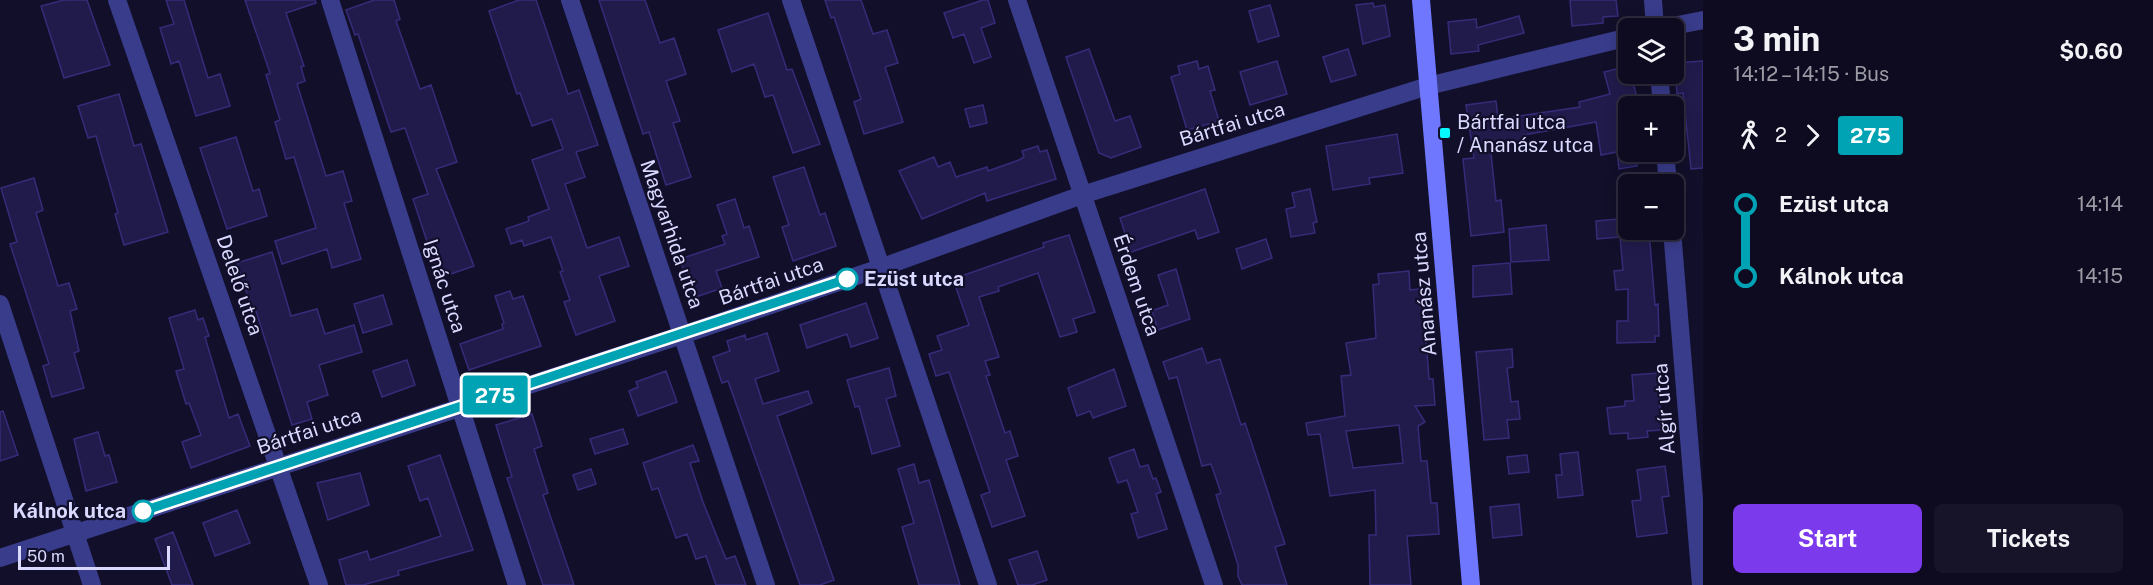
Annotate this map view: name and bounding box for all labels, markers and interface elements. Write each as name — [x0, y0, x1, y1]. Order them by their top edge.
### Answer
map controls — [1618, 18, 1684, 240]
button: layers — [1618, 18, 1684, 84]
text: 3 min — [1733, 20, 1820, 58]
text: $0.60 — [2059, 38, 2123, 64]
text: 14:12 – 14:15 · Bus — [1733, 62, 1889, 86]
button: + — [1618, 96, 1684, 162]
street label: Bártfai utca — [1176, 97, 1288, 151]
place label: Bártfai utca / Ananász utca — [1457, 110, 1594, 157]
icon: walk — [1733, 119, 1766, 152]
icon: forward — [1796, 119, 1829, 152]
text: 2 — [1775, 123, 1787, 147]
text: 275 — [1850, 123, 1891, 148]
marker: Bártfai utca / Ananász utca — [1438, 126, 1452, 140]
street label: Magyarhida utca — [635, 156, 709, 312]
button: − — [1618, 174, 1684, 240]
text: Ezüst utca — [1779, 191, 1889, 217]
text: 14:14 — [2077, 192, 2123, 216]
street label: Érdem utca — [1108, 231, 1167, 339]
street label: Ananász utca — [1407, 231, 1441, 357]
street label: Delelő utca — [212, 232, 268, 338]
street label: Ignác utca — [419, 236, 471, 336]
street label: Bártfai utca — [716, 252, 826, 310]
text: Kálnok utca — [1779, 263, 1904, 289]
text: 14:15 — [2077, 264, 2123, 288]
place label: Ezüst utca — [864, 267, 964, 291]
marker: Ezüst utca — [836, 268, 858, 290]
street label: Algír utca — [1648, 362, 1680, 456]
line badge: 275 — [460, 376, 530, 414]
text: 275 — [475, 383, 515, 408]
street label: Bártfai utca — [254, 403, 364, 459]
place label: Kálnok utca — [13, 499, 126, 523]
marker: Kálnok utca — [132, 500, 154, 522]
button: Start — [1733, 504, 1922, 573]
button: Tickets — [1934, 504, 2123, 573]
scale bar — [18, 543, 170, 570]
text: 50 m — [27, 547, 65, 566]

